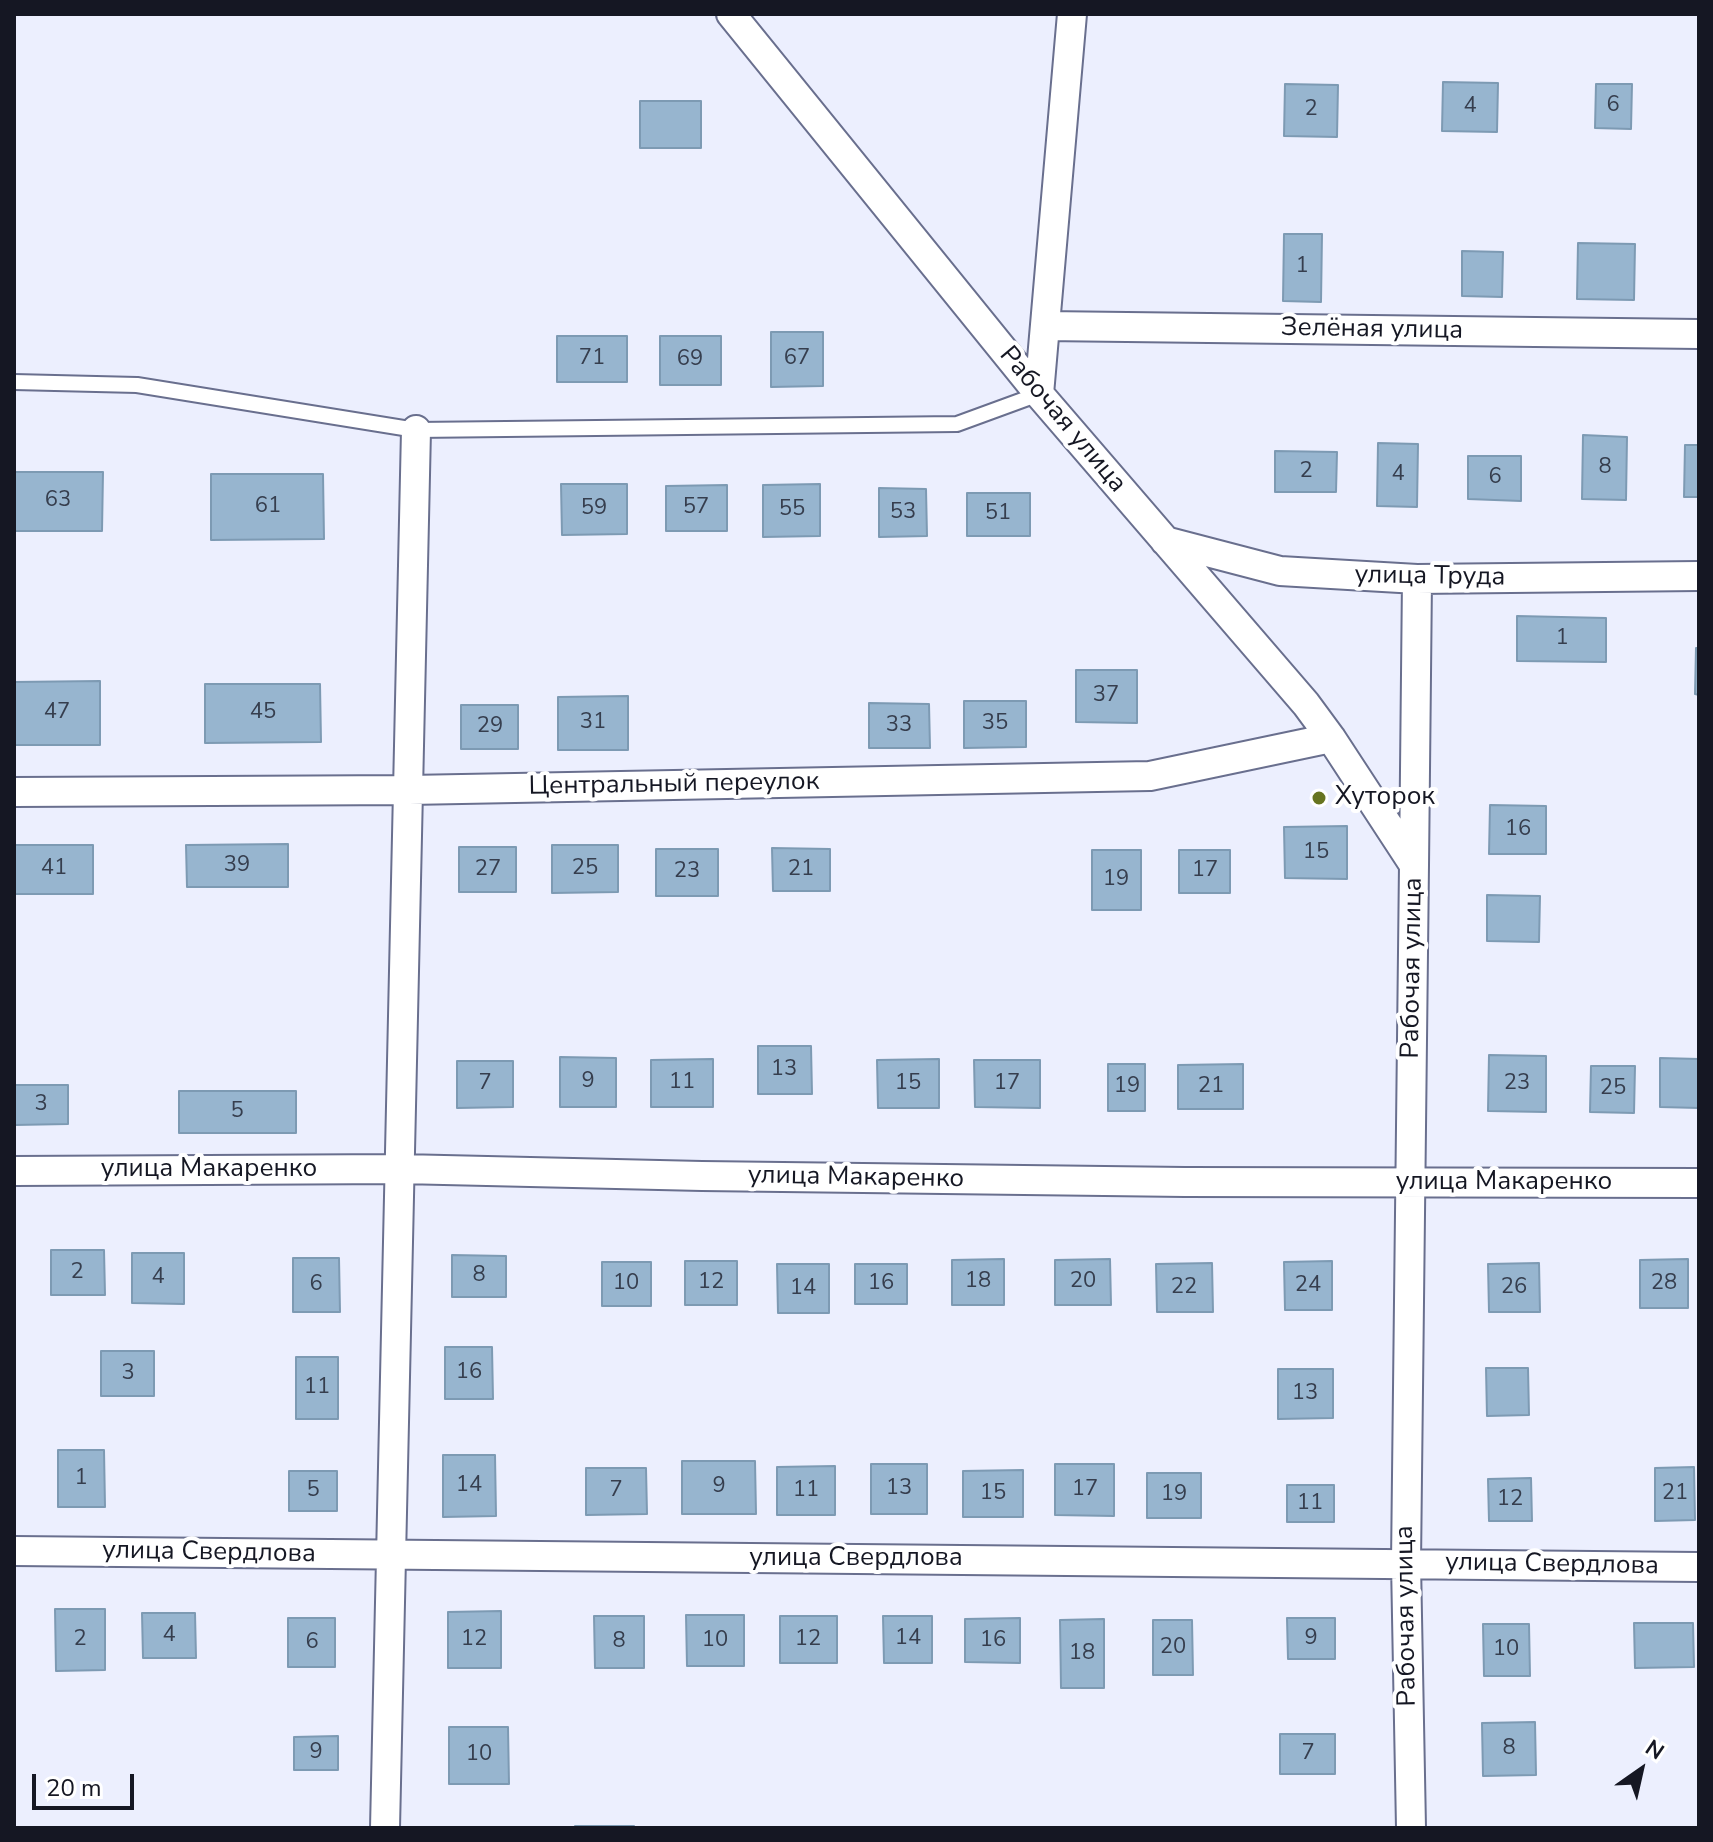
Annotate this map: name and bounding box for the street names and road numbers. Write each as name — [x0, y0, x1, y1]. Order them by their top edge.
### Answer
street label: Зелёная улица — [1281, 313, 1463, 347]
street label: Рабочая улица — [992, 341, 1132, 499]
street label: улица Труда — [1354, 560, 1506, 594]
street label: Центральный переулок — [528, 767, 820, 803]
street label: Рабочая улица — [1396, 877, 1430, 1059]
street label: улица Макаренко — [101, 1154, 317, 1186]
street label: улица Макаренко — [748, 1161, 964, 1195]
street label: улица Макаренко — [1396, 1167, 1612, 1199]
street label: Рабочая улица — [1390, 1525, 1424, 1707]
street label: улица Свердлова — [102, 1536, 316, 1570]
street label: улица Свердлова — [749, 1543, 963, 1575]
street label: улица Свердлова — [1445, 1548, 1659, 1582]

